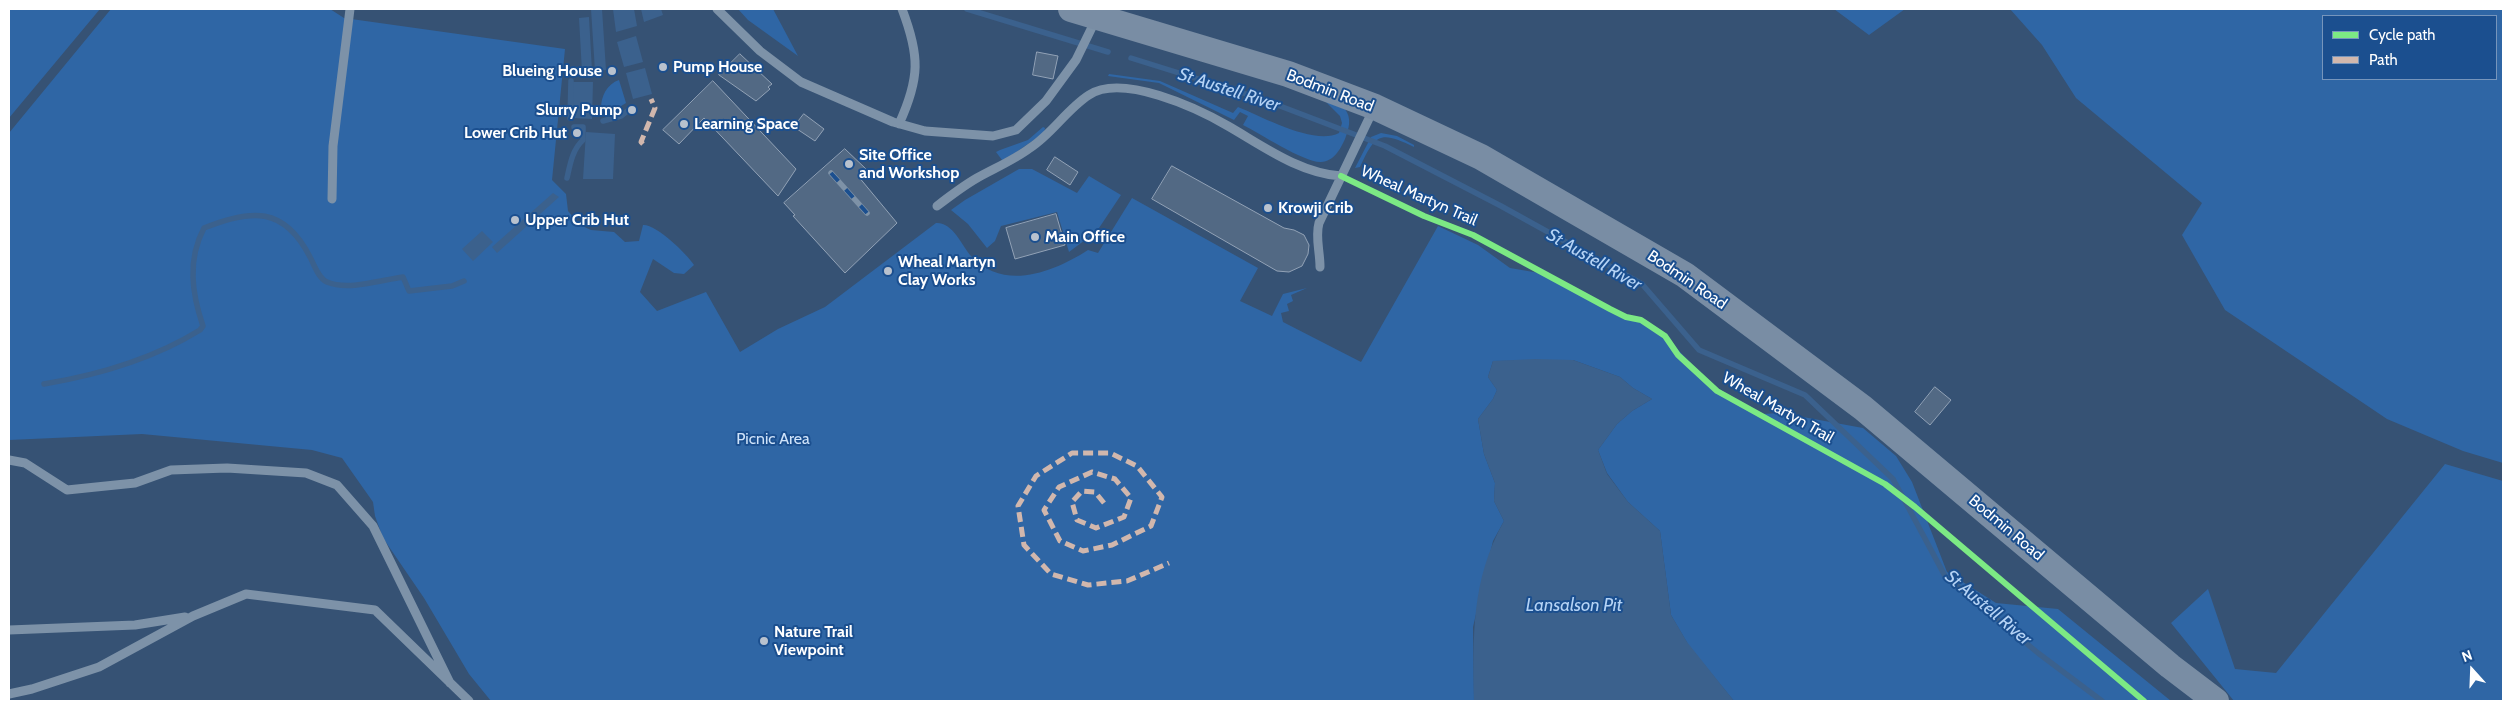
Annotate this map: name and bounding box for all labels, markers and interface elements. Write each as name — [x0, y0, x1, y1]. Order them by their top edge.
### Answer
legend — [2322, 15, 2497, 80]
text: Cycle path — [2369, 26, 2435, 44]
text: Path — [2369, 51, 2398, 69]
place label: Pump House — [673, 57, 762, 77]
place label: Blueing House — [502, 61, 602, 81]
marker: Pump House — [657, 61, 669, 73]
water label: St Austell River — [1175, 63, 1283, 117]
marker: Blueing House — [606, 65, 618, 77]
street label: Bodmin Road — [1284, 66, 1376, 116]
place label: Slurry Pump — [536, 100, 622, 120]
marker: Slurry Pump — [626, 104, 638, 116]
place label: Learning Space — [694, 114, 798, 134]
marker: Learning Space — [678, 118, 690, 130]
place label: Lower Crib Hut — [464, 123, 567, 143]
marker: Lower Crib Hut — [571, 127, 583, 139]
place label: Site Office and Workshop — [859, 145, 959, 183]
marker: Site Office and Workshop — [843, 158, 855, 170]
street label: Wheal Martyn Trail — [1358, 162, 1480, 230]
place label: Krowji Crib — [1278, 198, 1353, 218]
marker: Krowji Crib — [1262, 202, 1274, 214]
place label: Upper Crib Hut — [525, 210, 629, 230]
marker: Upper Crib Hut — [509, 214, 521, 226]
water label: St Austell River — [1543, 224, 1645, 296]
place label: Main Office — [1045, 227, 1125, 247]
marker: Main Office — [1029, 231, 1041, 243]
street label: Bodmin Road — [1644, 246, 1730, 314]
place label: Wheal Martyn Clay Works — [898, 252, 996, 290]
marker: Wheal Martyn Clay Works — [882, 265, 894, 277]
street label: Wheal Martyn Trail — [1719, 368, 1837, 448]
park label: Picnic Area — [736, 429, 810, 449]
street label: Bodmin Road — [1965, 491, 2047, 565]
water label: St Austell River — [1941, 566, 2035, 650]
water label: Lansalson Pit — [1526, 595, 1622, 617]
place label: Nature Trail Viewpoint — [774, 622, 853, 660]
marker: Nature Trail Viewpoint — [758, 635, 770, 647]
north arrow — [2447, 645, 2497, 695]
text: N — [2459, 646, 2475, 666]

